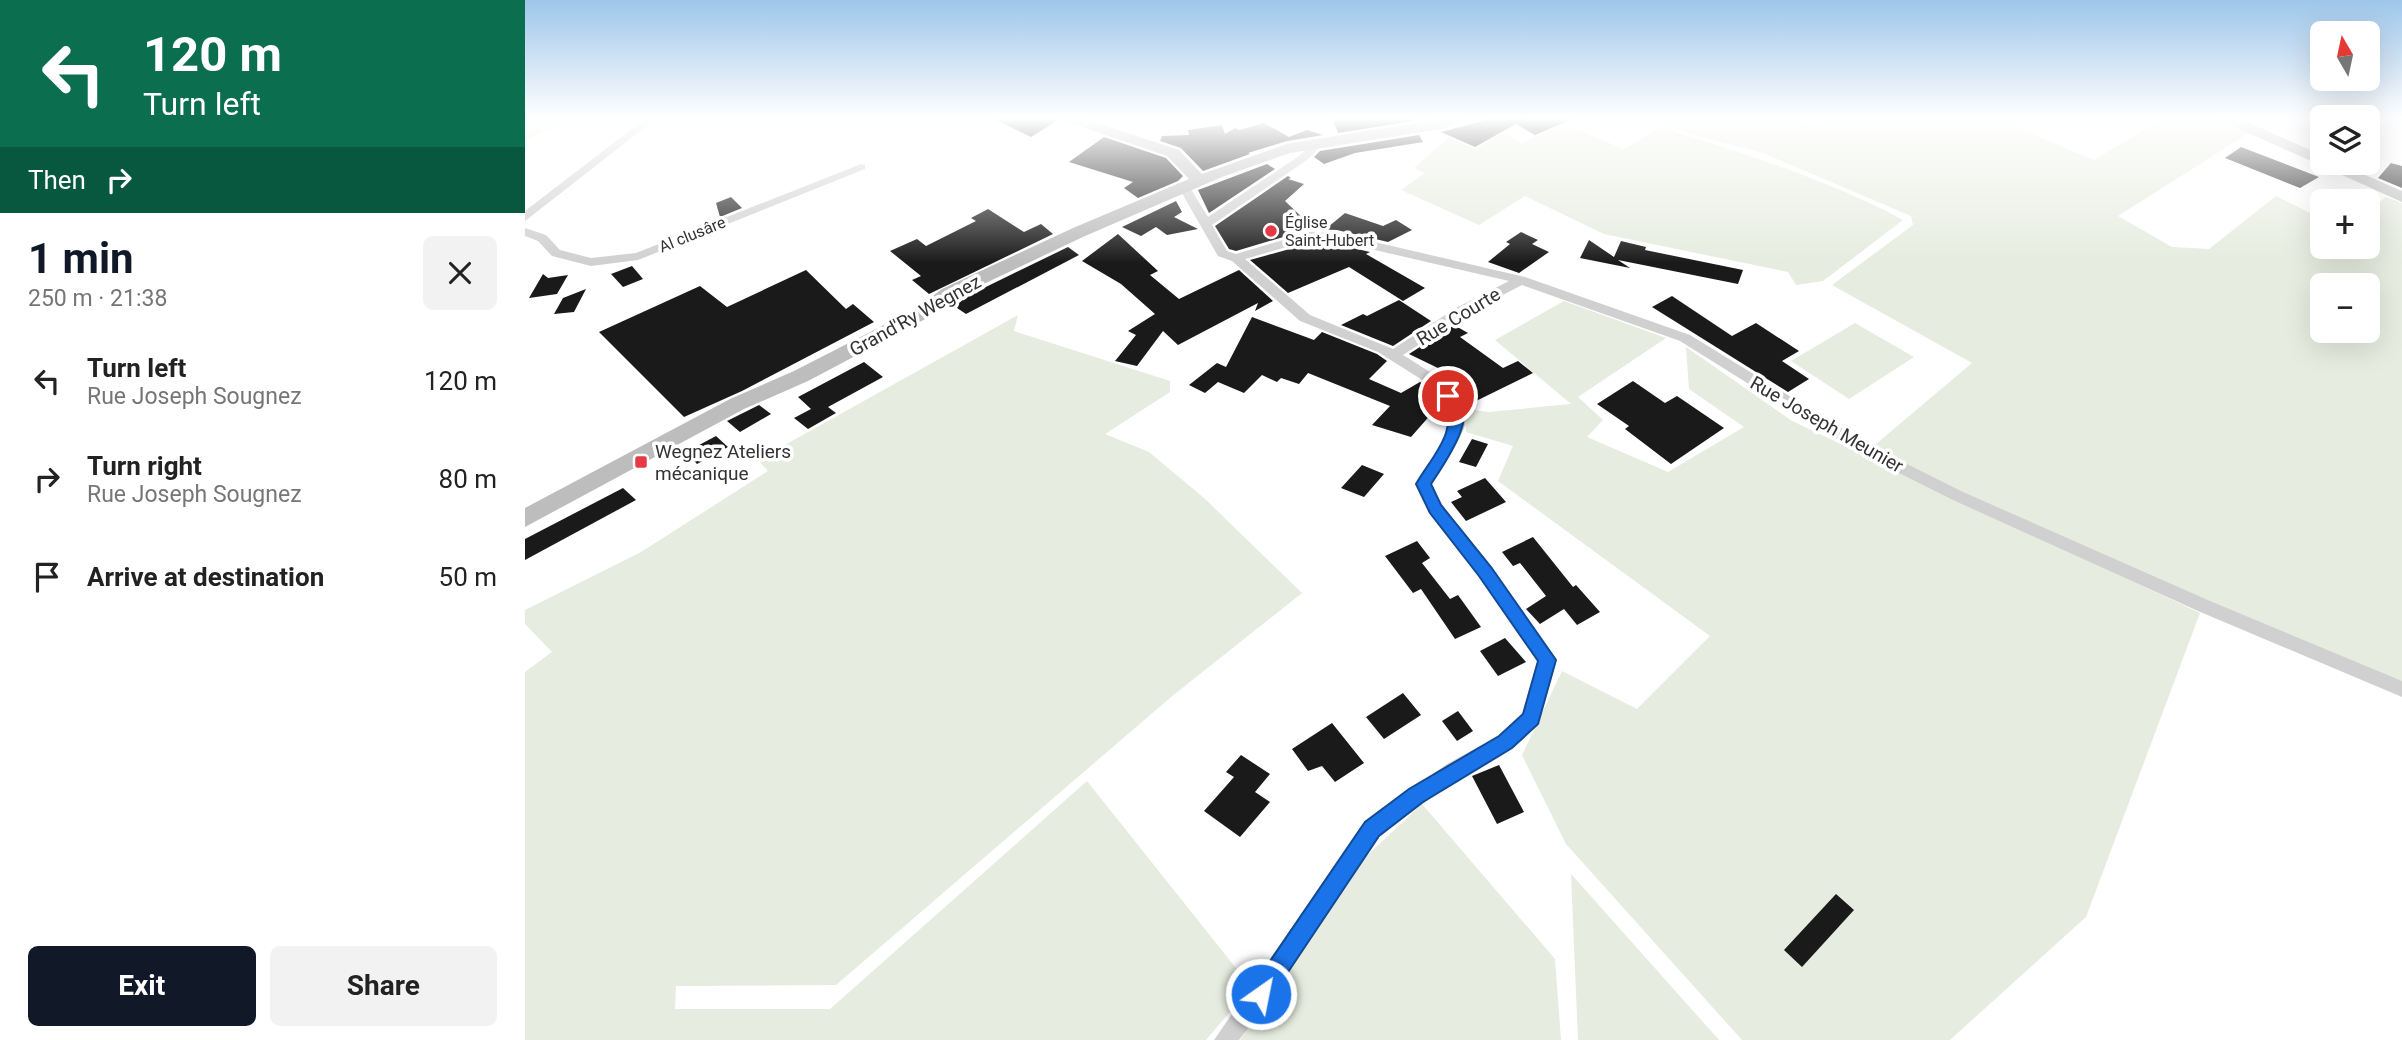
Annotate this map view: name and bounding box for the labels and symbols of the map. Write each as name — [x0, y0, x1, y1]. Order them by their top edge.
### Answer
north arrow — [2310, 21, 2380, 91]
street label: Al clusâre — [656, 213, 728, 256]
place label: Église Saint-Hubert — [1285, 213, 1374, 250]
marker: Église Saint-Hubert — [1263, 223, 1279, 239]
street label: Grand'Ry Wegnez — [846, 270, 985, 361]
street label: Rue Courte — [1412, 282, 1504, 350]
pin — [1418, 366, 1478, 426]
street label: Rue Joseph Meunier — [1746, 371, 1908, 478]
place label: Wegnez Ateliers mécanique — [655, 440, 791, 485]
marker: Wegnez Ateliers mécanique — [633, 454, 649, 470]
position arrow — [1224, 957, 1298, 1031]

